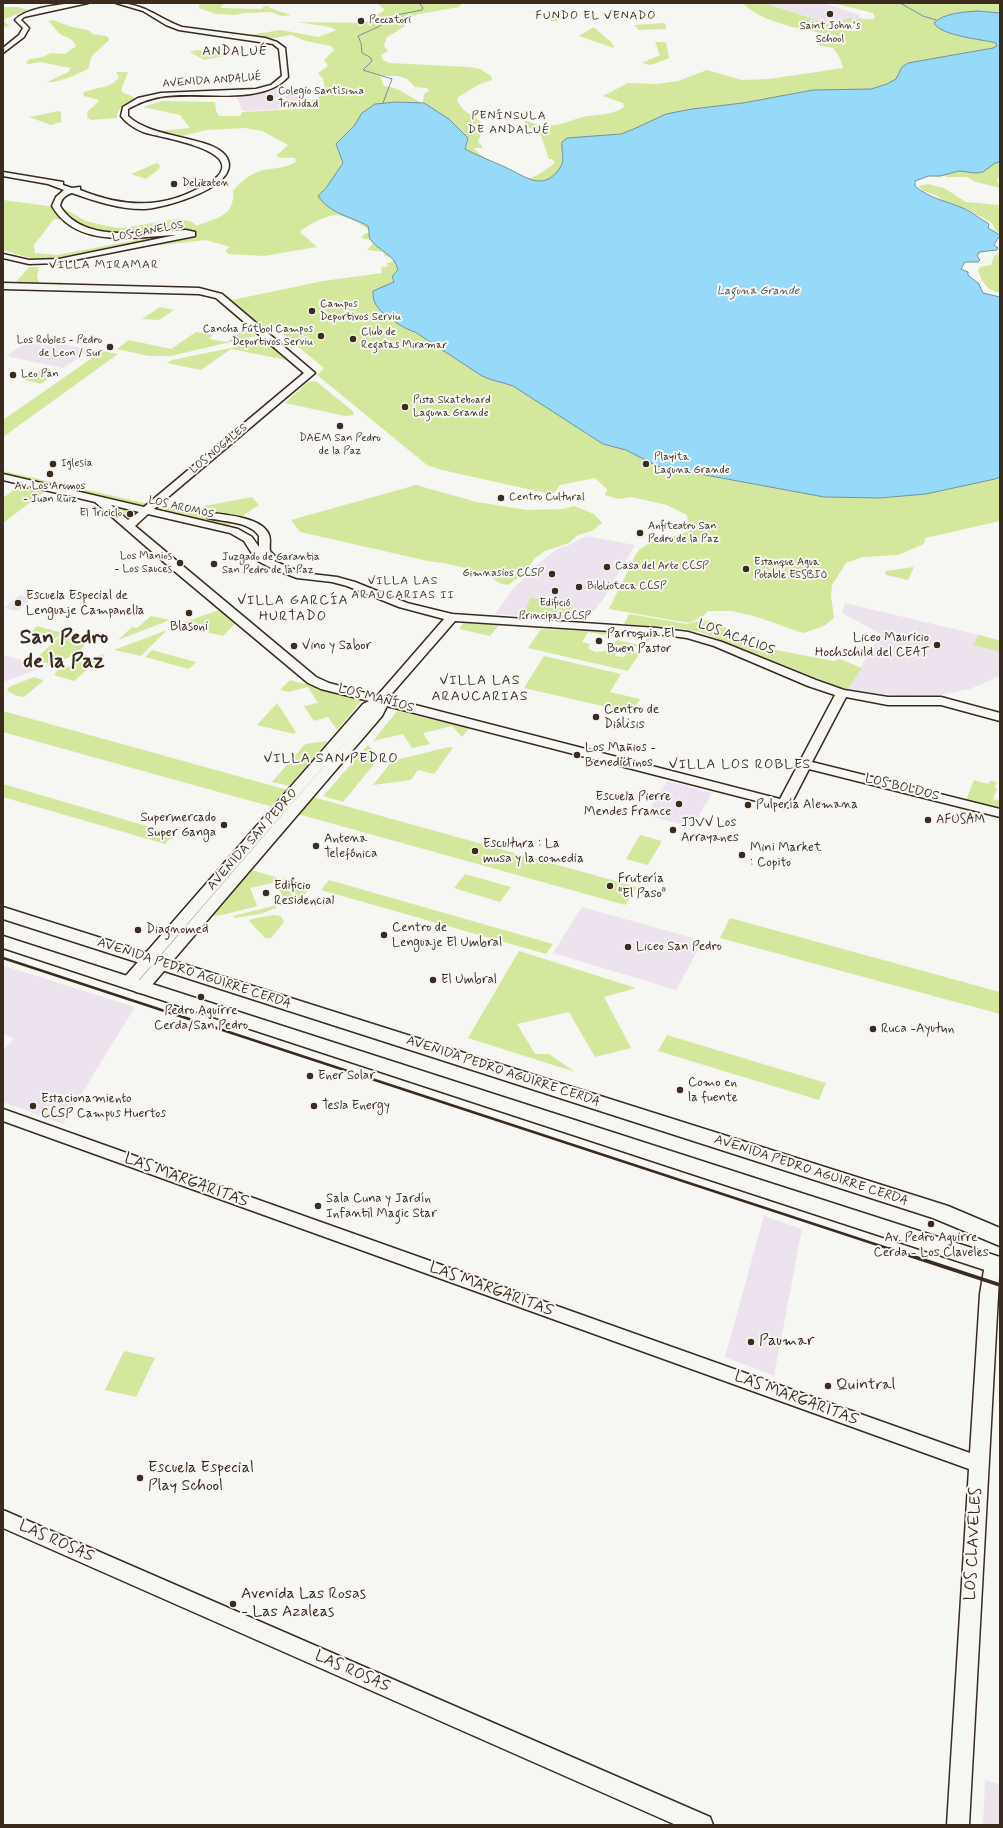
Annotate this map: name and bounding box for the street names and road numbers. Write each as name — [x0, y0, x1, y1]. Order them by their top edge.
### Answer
street label: AVENIDA ANDALUÉ — [162, 71, 262, 91]
street label: LOS CANELOS — [111, 219, 185, 245]
street label: LOS NOGALES — [188, 421, 250, 477]
street label: LOS AROMOS — [147, 494, 215, 522]
street label: LOS ACACIOS — [696, 617, 776, 659]
street label: LOS MAÑÍOS — [336, 681, 416, 717]
street label: LOS BOLDOS — [863, 771, 941, 805]
street label: AVENIDA SAN PEDRO — [205, 786, 301, 894]
street label: AVENIDA PEDRO AGUIRRE CERDA — [95, 935, 293, 1013]
street label: AVENIDA PEDRO AGUIRRE CERDA — [404, 1033, 602, 1111]
street label: AVENIDA PEDRO AGUIRRE CERDA — [712, 1132, 910, 1210]
street label: LAS MARGARITAS — [121, 1150, 251, 1212]
street label: LAS MARGARITAS — [426, 1259, 556, 1321]
street label: LAS MARGARITAS — [731, 1368, 861, 1430]
street label: LOS CLAVELES — [961, 1487, 987, 1601]
street label: LAS ROSAS — [15, 1517, 97, 1567]
street label: LAS ROSAS — [311, 1647, 393, 1697]

